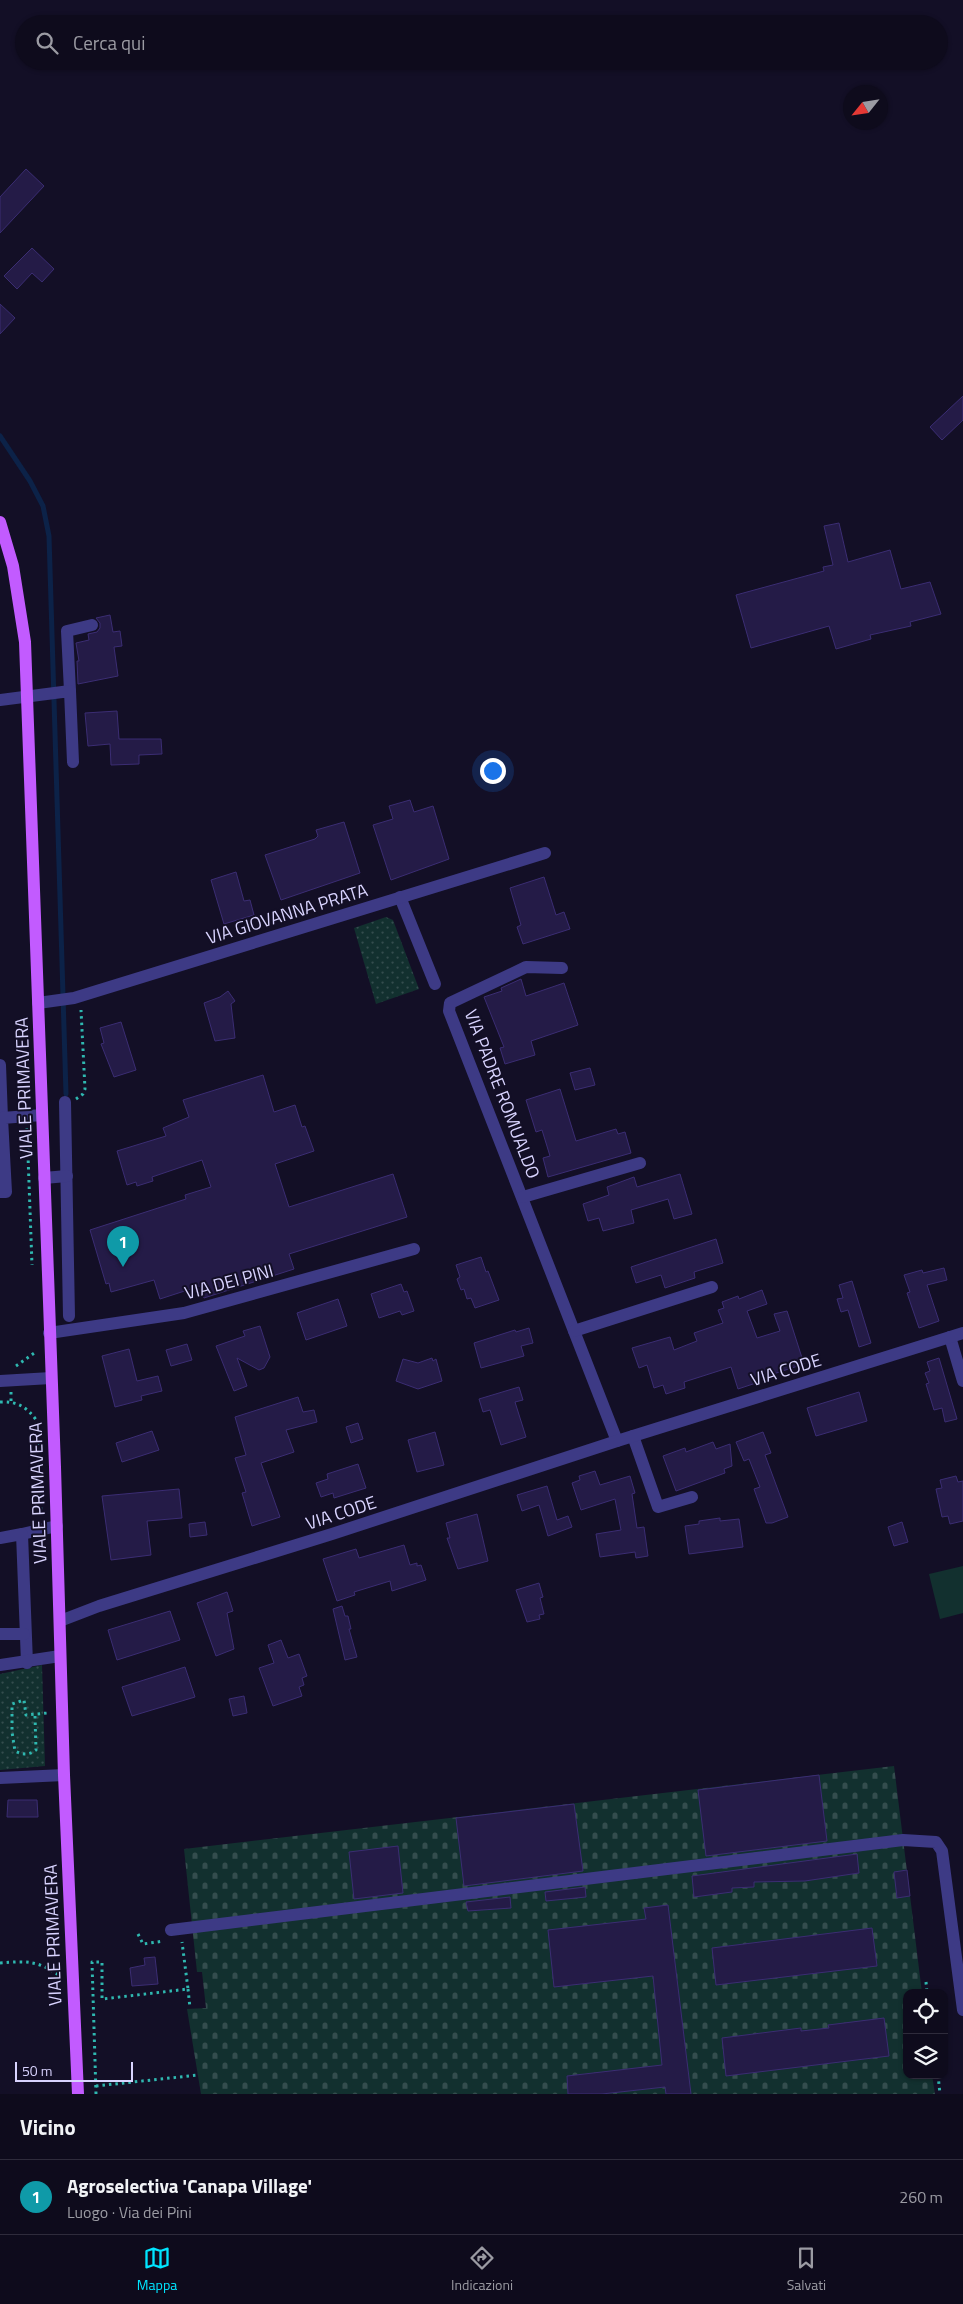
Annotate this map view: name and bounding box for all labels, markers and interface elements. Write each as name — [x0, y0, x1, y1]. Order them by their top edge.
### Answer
search box — [15, 15, 948, 70]
text: Cerca qui — [73, 28, 145, 57]
icon: search — [33, 29, 61, 57]
north arrow — [843, 85, 888, 130]
your location — [480, 758, 506, 784]
street label: VIA GIOVANNA PRATA — [203, 876, 371, 951]
street label: VIA PADRE ROMUALDO — [458, 1005, 547, 1182]
street label: VIALE PRIMAVERA — [8, 1016, 39, 1159]
pin: 1 — [107, 1226, 139, 1267]
street label: VIA DEI PINI — [181, 1257, 276, 1306]
street label: VIA CODE — [747, 1346, 825, 1393]
street label: VIALE PRIMAVERA — [22, 1421, 53, 1564]
street label: VIA CODE — [302, 1488, 380, 1537]
street label: VIALE PRIMAVERA — [37, 1863, 68, 2006]
map controls — [903, 1989, 948, 2079]
button: locate — [903, 1989, 948, 2034]
button: layers — [903, 2034, 948, 2079]
scale bar — [15, 2059, 132, 2082]
text: 50 m — [22, 2060, 52, 2081]
text: Vicino — [20, 2111, 76, 2143]
text: Agroselectiva 'Canapa Village' — [67, 2171, 312, 2200]
text: 1 — [32, 2185, 40, 2209]
text: 260 m — [899, 2185, 943, 2209]
text: Luogo · Via dei Pini — [67, 2200, 192, 2224]
tab: Mappa — [137, 2244, 177, 2295]
tab: Indicazioni — [451, 2244, 513, 2295]
tab: Salvati — [787, 2244, 826, 2295]

